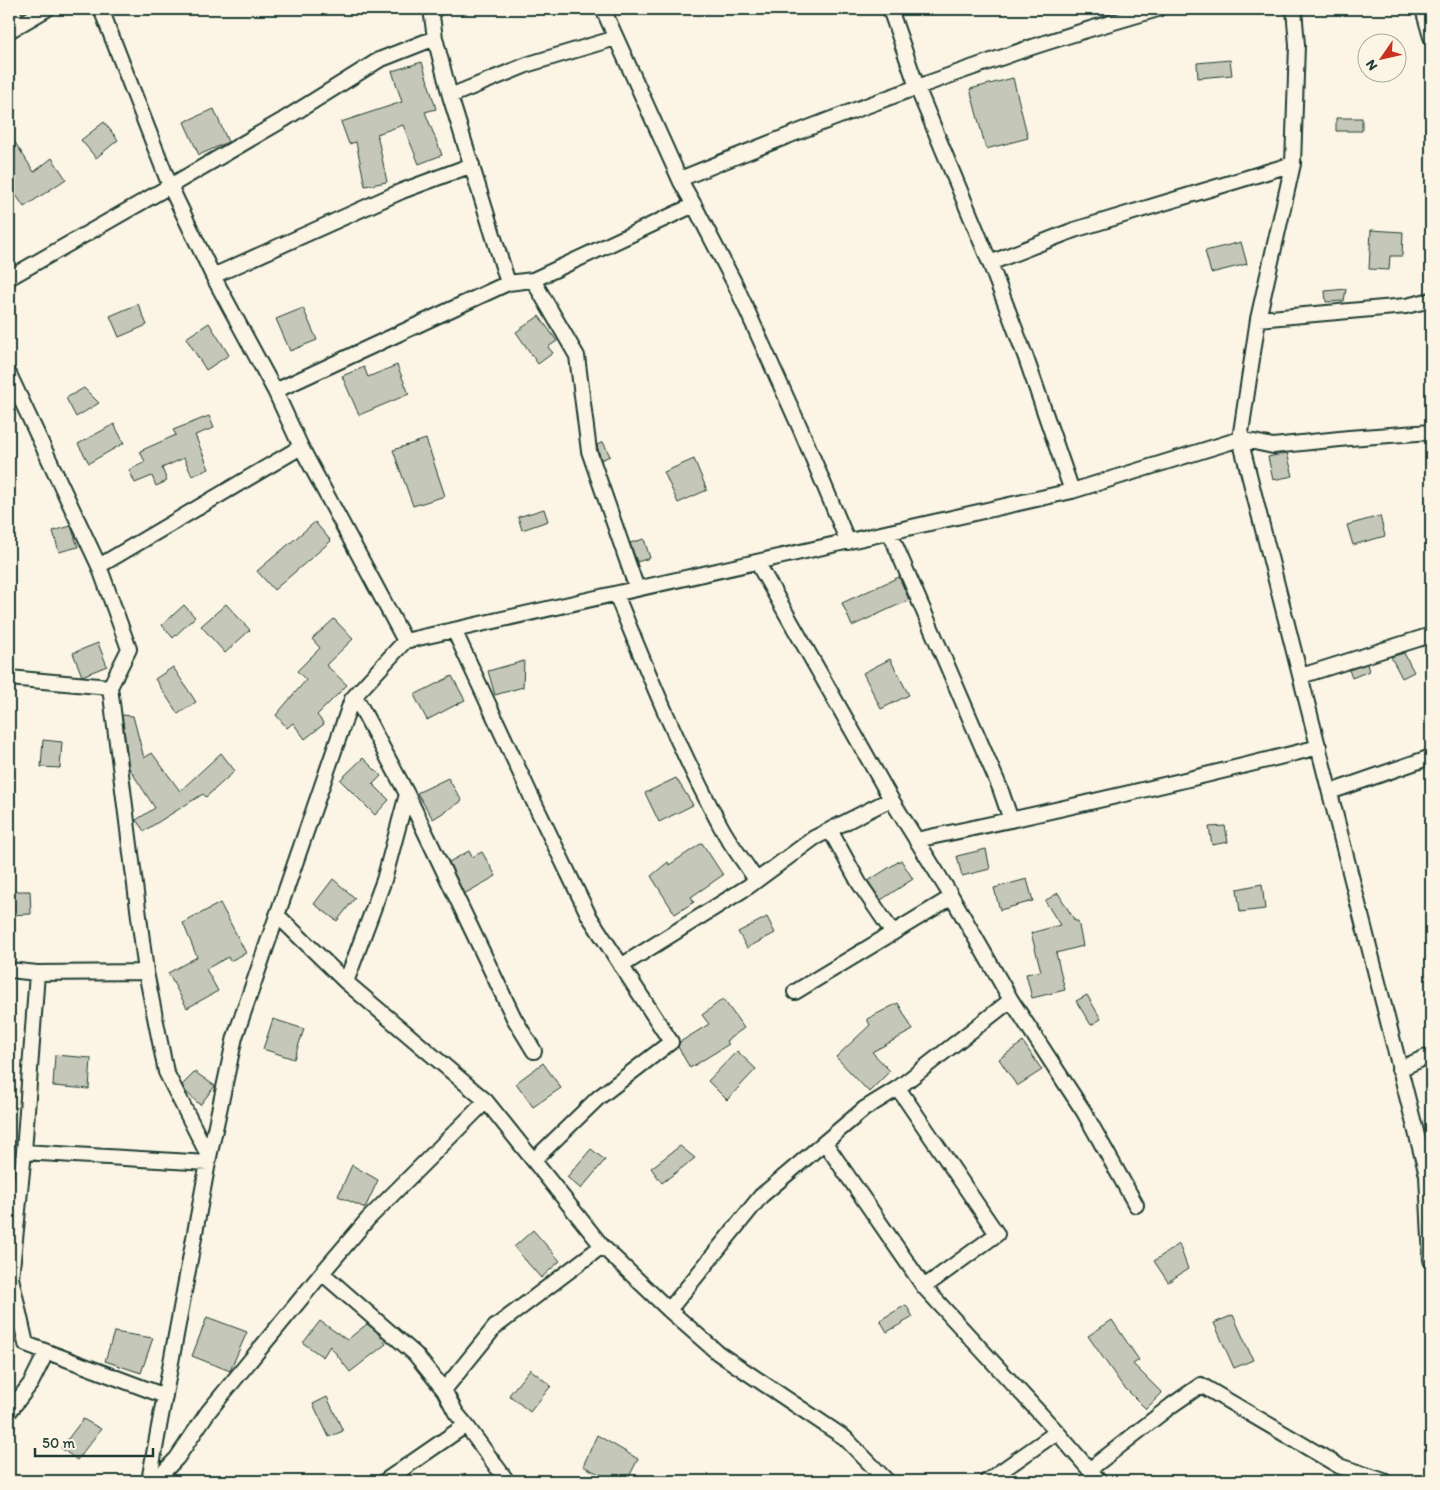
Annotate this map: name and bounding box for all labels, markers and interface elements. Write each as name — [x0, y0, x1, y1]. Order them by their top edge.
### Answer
north arrow — [1358, 32, 1408, 82]
text: N — [1362, 56, 1381, 74]
scale bar — [35, 1425, 152, 1457]
text: 50 m — [42, 1434, 75, 1452]

